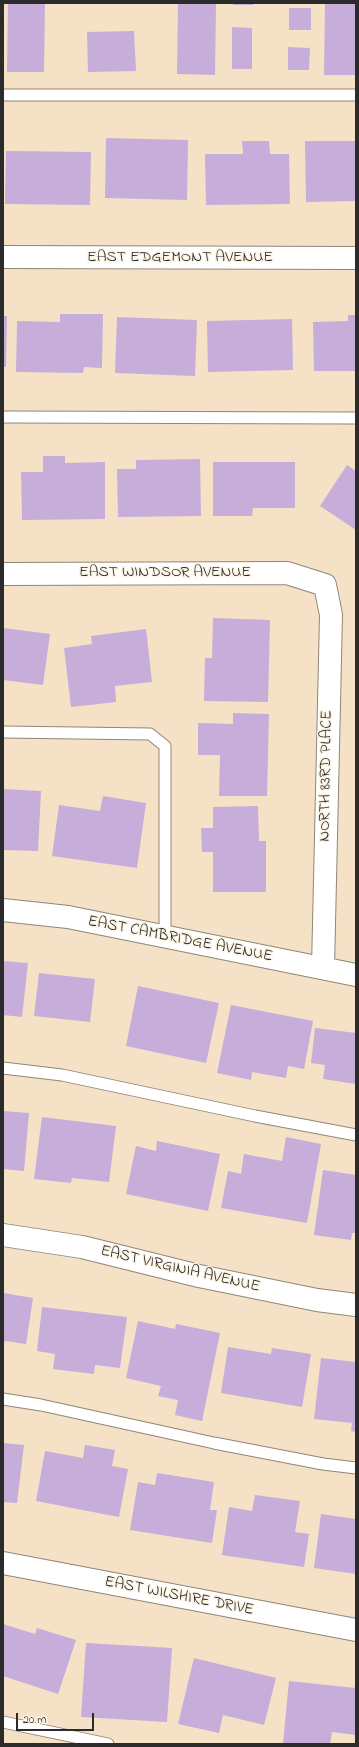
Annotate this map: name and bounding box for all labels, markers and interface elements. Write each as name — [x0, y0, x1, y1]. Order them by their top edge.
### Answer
street label: EAST EDGEMONT AVENUE — [87, 248, 273, 268]
street label: EAST WINDSOR AVENUE — [79, 563, 251, 583]
street label: NORTH 83RD PLACE — [316, 710, 338, 842]
street label: EAST CAMBRIDGE AVENUE — [86, 913, 274, 967]
street label: EAST VIRGINIA AVENUE — [98, 1242, 262, 1298]
street label: EAST WILSHIRE DRIVE — [103, 1573, 255, 1621]
scale bar — [18, 1705, 96, 1731]
text: 20 m — [23, 1711, 46, 1729]

